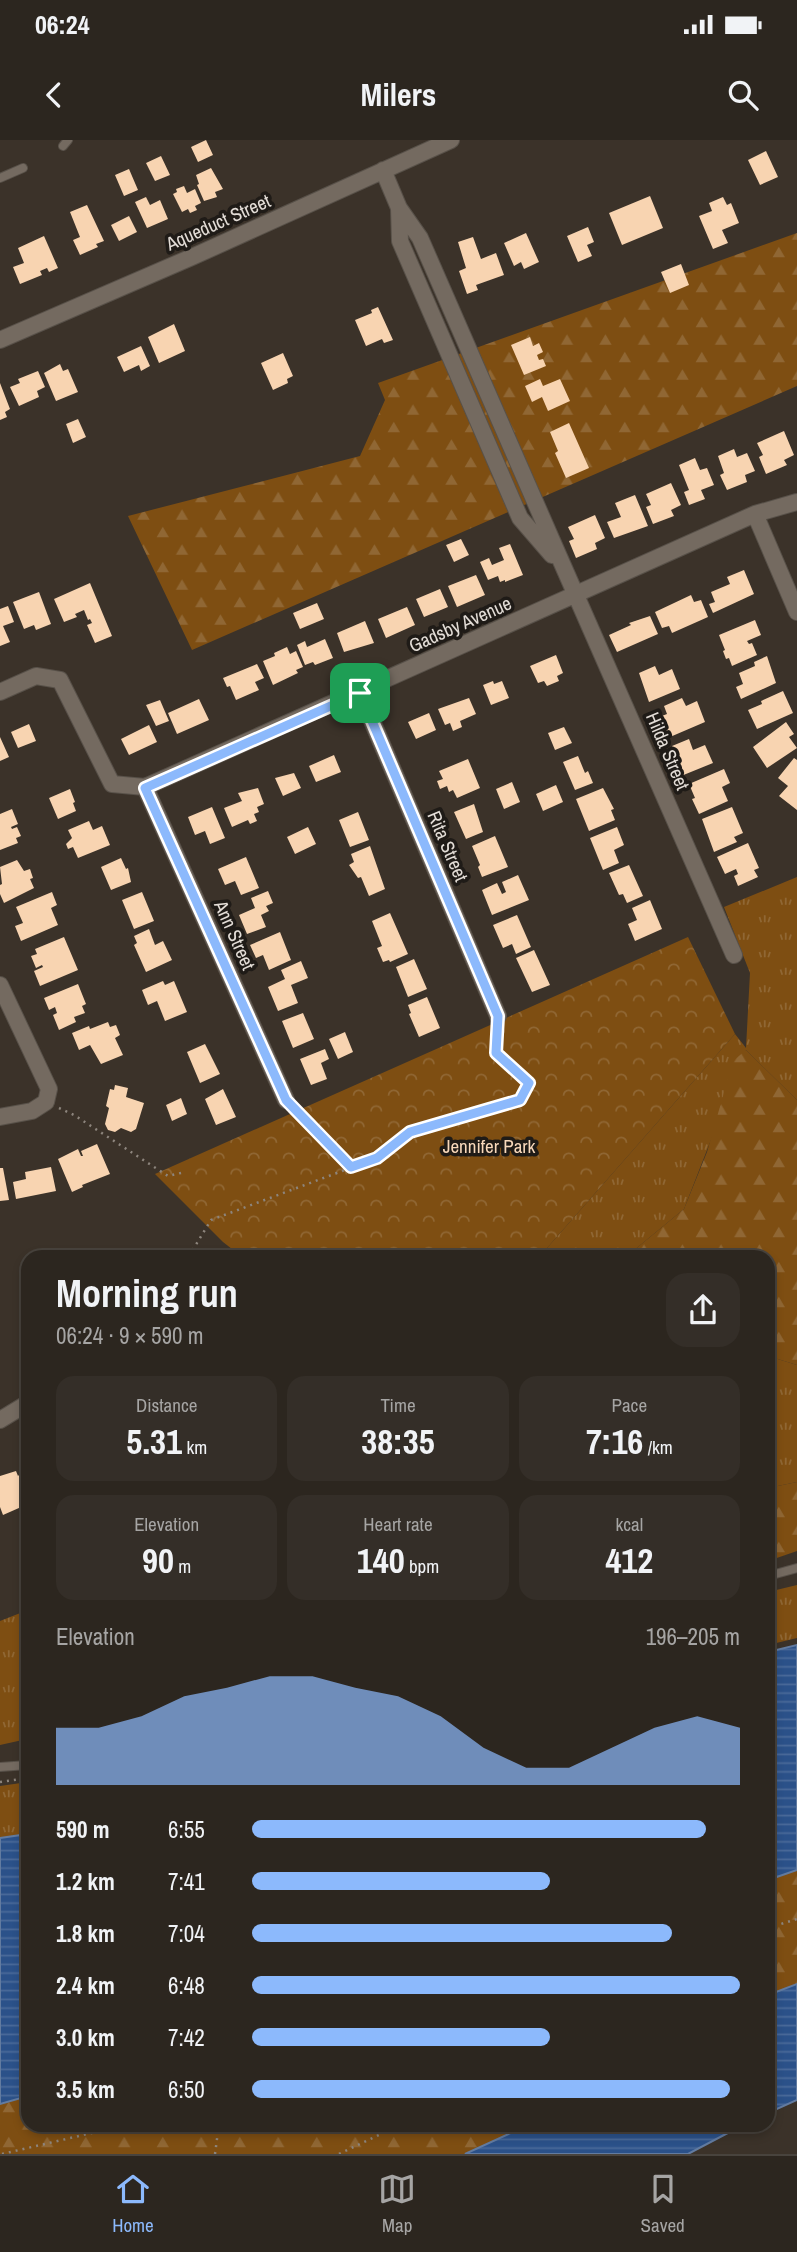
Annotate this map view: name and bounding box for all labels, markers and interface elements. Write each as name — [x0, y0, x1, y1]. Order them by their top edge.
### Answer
text: 06:24 — [35, 7, 90, 42]
text: Milers — [361, 73, 436, 116]
icon: back — [35, 76, 73, 114]
icon: search — [724, 76, 762, 114]
street label: Aqueduct Street — [161, 187, 275, 257]
street label: Gadsby Avenue — [405, 590, 515, 658]
pin — [330, 663, 390, 723]
icon: arrive — [341, 674, 379, 712]
street label: Hilda Street — [640, 708, 696, 795]
street label: Rita Street — [421, 807, 475, 886]
street label: Ann Street — [208, 895, 262, 975]
park label: Jennifer Park — [443, 1133, 536, 1159]
text: Morning run — [56, 1268, 238, 1319]
button: share — [666, 1273, 740, 1347]
text: 06:24 · 9 × 590 m — [56, 1320, 203, 1351]
text: Distance — [136, 1392, 197, 1418]
text: Time — [380, 1392, 416, 1418]
text: Pace — [612, 1392, 647, 1418]
text: 5.31 — [126, 1418, 182, 1465]
text: 38:35 — [361, 1418, 435, 1465]
text: 7:16 — [586, 1418, 643, 1465]
text: km — [182, 1434, 207, 1460]
text: /km — [643, 1434, 673, 1460]
text: Elevation — [134, 1511, 199, 1537]
text: Heart rate — [363, 1511, 433, 1537]
text: kcal — [615, 1511, 643, 1537]
text: 90 — [142, 1537, 174, 1584]
text: 140 — [357, 1537, 405, 1584]
text: 412 — [605, 1537, 653, 1584]
text: m — [174, 1553, 191, 1579]
text: bpm — [405, 1553, 439, 1579]
text: Elevation — [56, 1621, 135, 1652]
text: 196–205 m — [646, 1621, 740, 1652]
text: 590 m — [56, 1814, 109, 1845]
text: 6:55 — [168, 1814, 205, 1845]
text: 1.2 km — [56, 1866, 115, 1897]
text: 7:41 — [168, 1866, 205, 1897]
text: 1.8 km — [56, 1918, 115, 1949]
text: 7:04 — [168, 1918, 205, 1949]
text: 2.4 km — [56, 1970, 115, 2001]
text: 6:48 — [168, 1970, 205, 2001]
text: 3.0 km — [56, 2022, 115, 2053]
text: 7:42 — [168, 2022, 205, 2053]
text: 3.5 km — [56, 2074, 115, 2105]
text: 6:50 — [168, 2074, 205, 2105]
tab: Home — [112, 2170, 154, 2238]
tab: Map — [378, 2170, 416, 2238]
tab: Saved — [641, 2170, 685, 2238]

